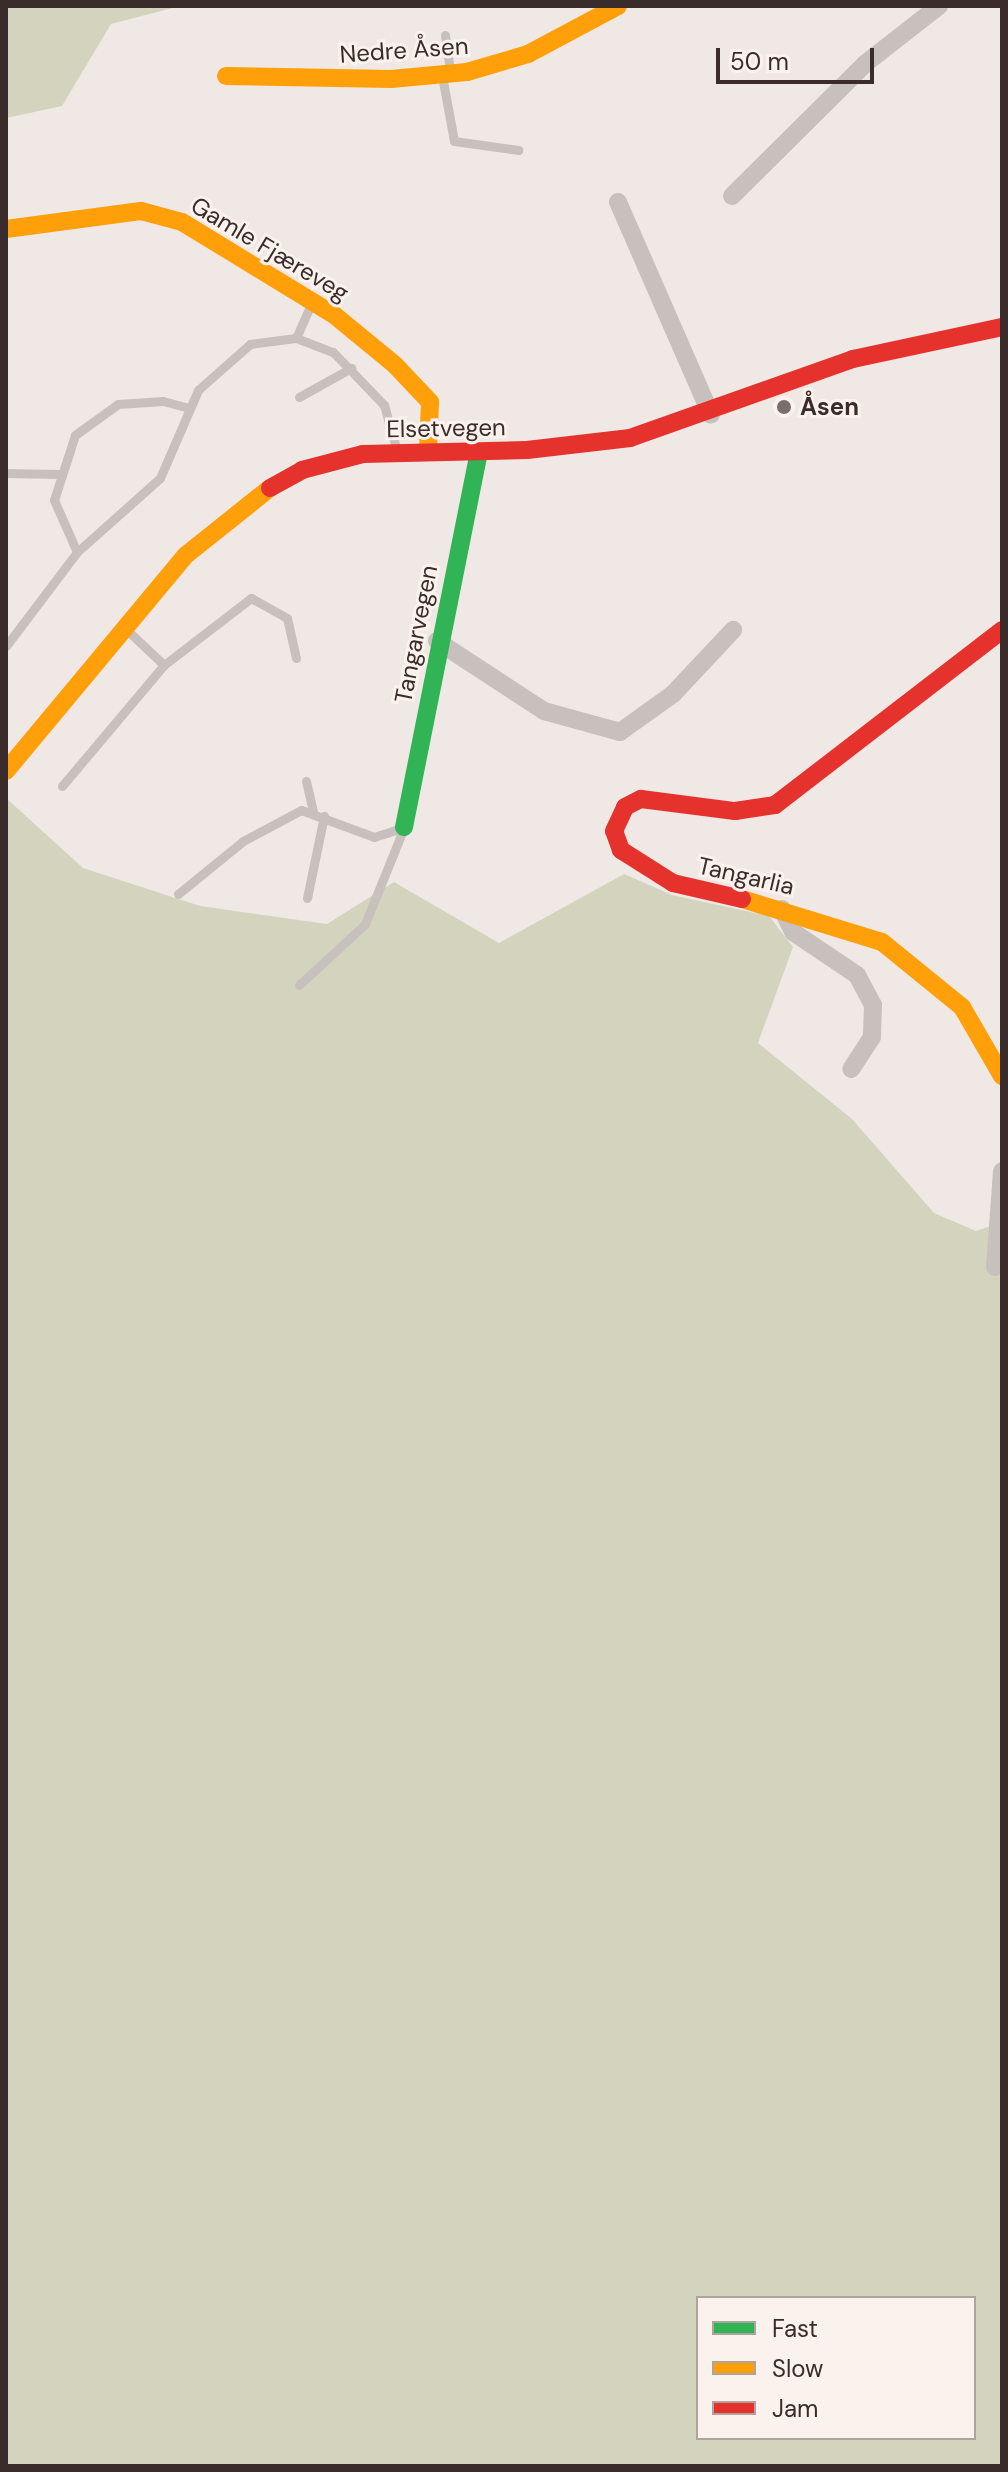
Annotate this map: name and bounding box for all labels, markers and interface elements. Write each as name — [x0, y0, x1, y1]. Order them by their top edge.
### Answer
street label: Nedre Åsen — [339, 31, 469, 69]
scale bar — [720, 32, 878, 82]
text: 50 m — [730, 46, 789, 77]
street label: Gamle Fjæreveg — [186, 191, 354, 307]
place label: Åsen — [800, 393, 859, 421]
marker: Åsen — [775, 398, 793, 416]
street label: Elsetvegen — [386, 413, 506, 443]
street label: Tangarvegen — [389, 563, 443, 705]
street label: Tangarlia — [695, 851, 797, 901]
legend — [696, 2296, 976, 2440]
text: Fast — [772, 2313, 818, 2344]
text: Slow — [772, 2353, 823, 2384]
text: Jam — [772, 2393, 818, 2424]

